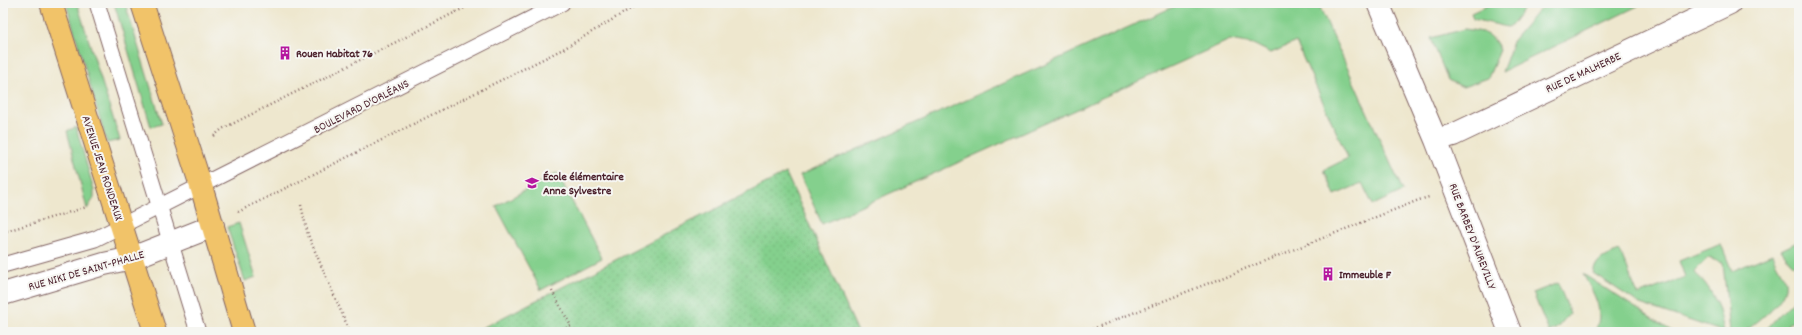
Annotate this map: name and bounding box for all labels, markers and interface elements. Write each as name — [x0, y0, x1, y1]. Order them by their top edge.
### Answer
building icon: Rouen Habitat 76 — [277, 45, 293, 61]
place label: Rouen Habitat 76 — [296, 46, 373, 63]
street label: RUE DE MALHERBE — [1543, 48, 1625, 98]
street label: BOULEVARD D'ORLÉANS — [311, 76, 412, 139]
street label: AVENUE JEAN RONDEAUX — [77, 114, 127, 223]
place label: École élémentaire Anne Sylvestre — [543, 169, 624, 200]
school or university icon: École élémentaire Anne Sylvestre — [524, 175, 540, 191]
street label: RUE BARBEY D'AUREVILLY — [1444, 181, 1500, 292]
street label: RUE NIKI DE SAINT-PHALLE — [27, 247, 147, 296]
building icon: Immeuble F — [1320, 266, 1336, 282]
place label: Immeuble F — [1339, 267, 1392, 284]

